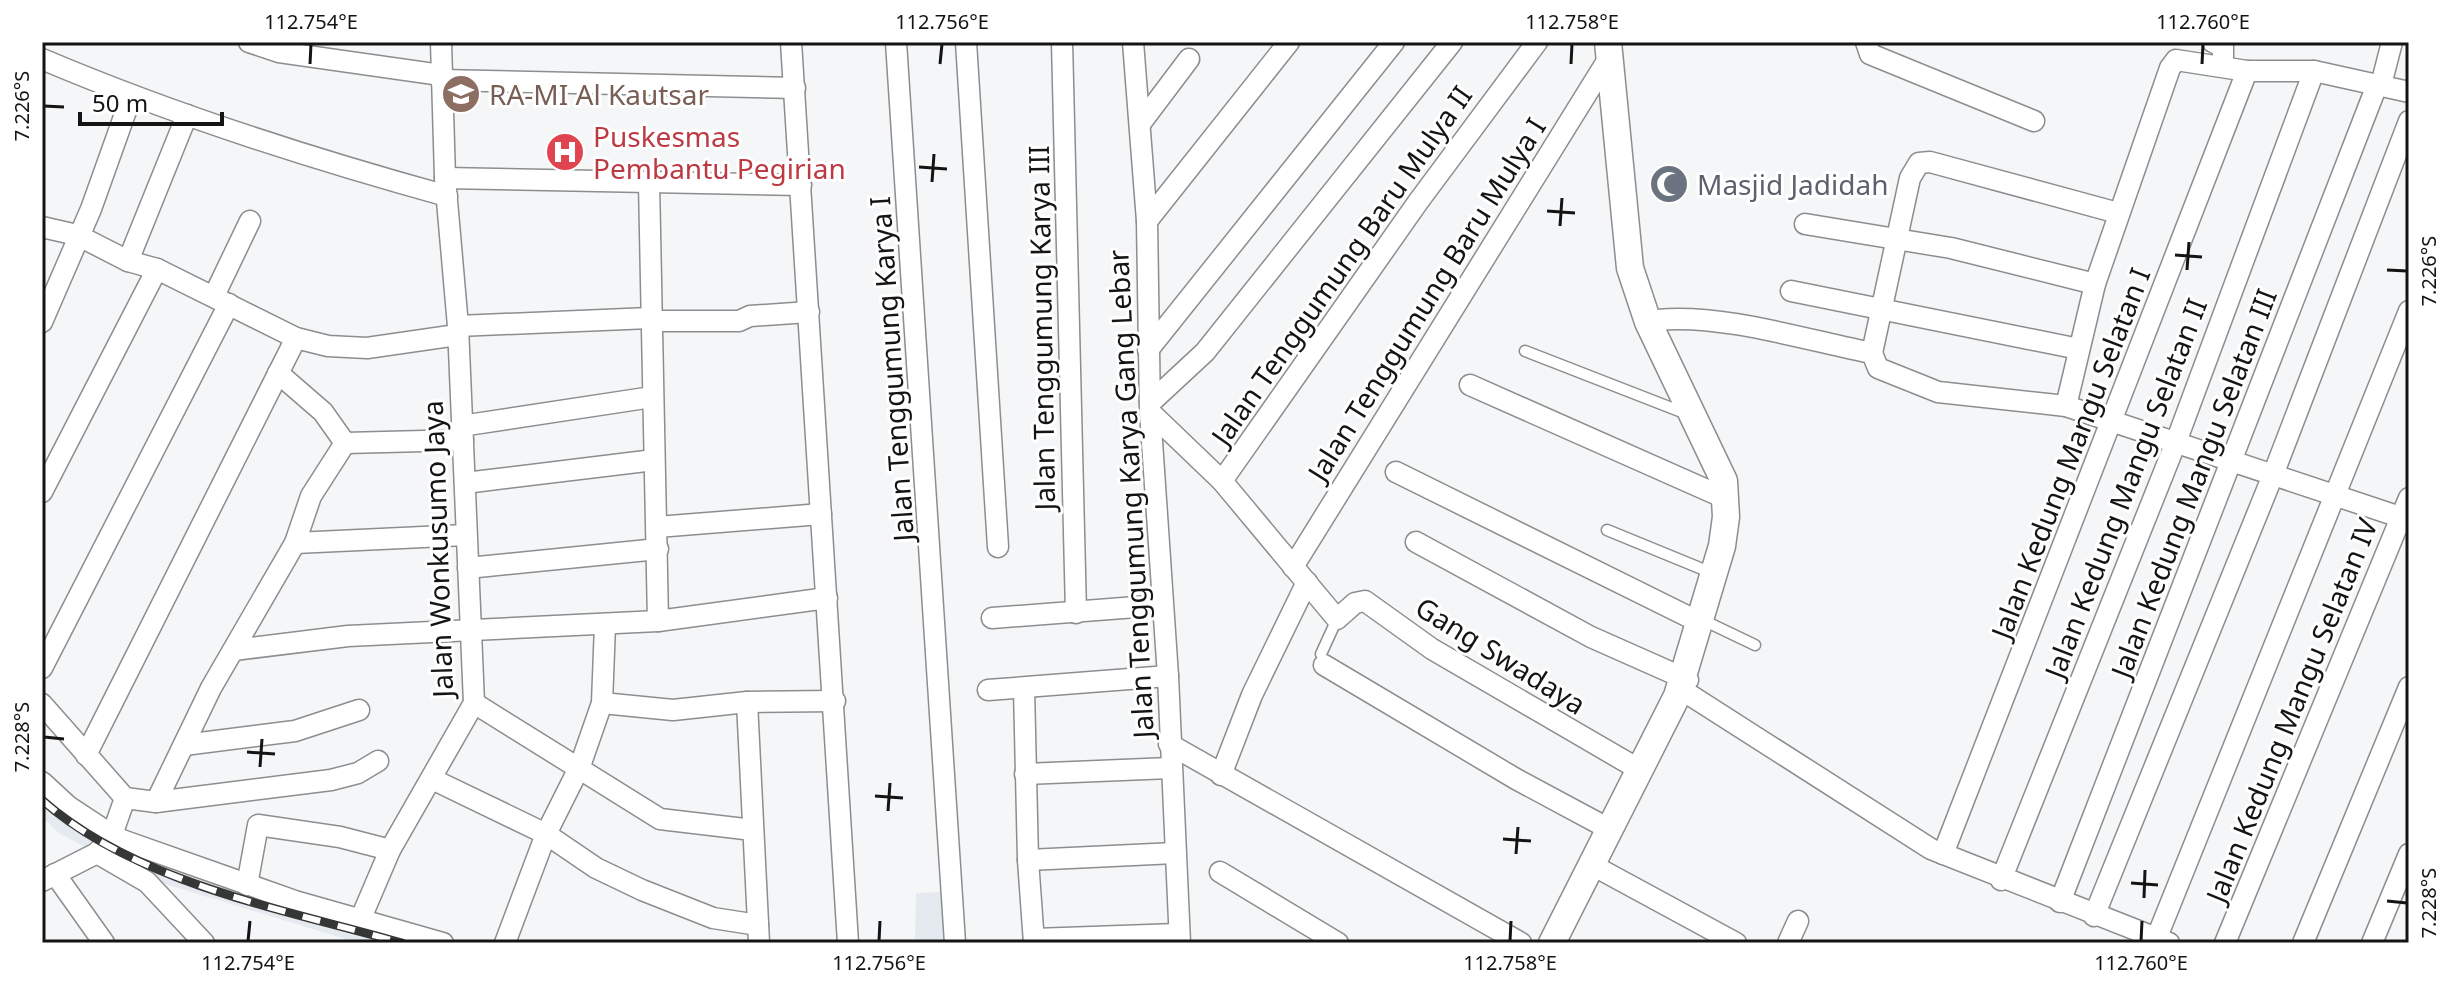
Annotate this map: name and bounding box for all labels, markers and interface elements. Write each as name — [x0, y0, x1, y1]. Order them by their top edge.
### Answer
text: 112.754°E — [264, 8, 358, 35]
text: 112.756°E — [895, 8, 989, 35]
text: 112.758°E — [1525, 8, 1619, 35]
text: 112.760°E — [2156, 8, 2250, 35]
text: 7.226°S — [8, 71, 35, 141]
school or university icon: RA-MI Al Kautsar — [440, 73, 482, 115]
place label: RA-MI Al Kautsar — [489, 75, 709, 113]
scale bar — [80, 76, 222, 126]
street label: Jalan Tenggumung Baru Mulya II — [1204, 79, 1478, 451]
text: 50 m — [92, 86, 148, 119]
street label: Jalan Tenggumung Baru Mulya I — [1300, 111, 1552, 487]
place label: Puskesmas Pembantu Pegirian — [593, 117, 846, 187]
hospital icon: Puskesmas Pembantu Pegirian — [544, 131, 586, 173]
street label: Jalan Tenggumung Karya III — [1019, 145, 1063, 514]
mosque icon: Masjid Jadidah — [1648, 163, 1690, 205]
place label: Masjid Jadidah — [1697, 165, 1889, 203]
street label: Jalan Tenggumung Karya I — [860, 195, 922, 546]
text: 7.226°S — [2415, 236, 2442, 306]
street label: Jalan Tenggumung Karya Gang Lebar — [1098, 248, 1162, 742]
street label: Jalan Kedung Mangu Selatan I — [1980, 262, 2158, 647]
street label: Jalan Kedung Mangu Selatan III — [2103, 284, 2283, 682]
street label: Jalan Kedung Mangu Selatan II — [2037, 293, 2213, 683]
street label: Jalan Wonkusumo Jaya — [413, 400, 461, 701]
street label: Jalan Kedung Mangu Selatan IV — [2195, 512, 2386, 911]
street label: Gang Swadaya — [1409, 588, 1593, 722]
text: 7.228°S — [8, 702, 35, 772]
text: 7.228°S — [2415, 868, 2442, 938]
text: 112.754°E — [201, 949, 295, 976]
text: 112.756°E — [832, 949, 926, 976]
text: 112.758°E — [1463, 949, 1557, 976]
text: 112.760°E — [2094, 949, 2188, 976]

